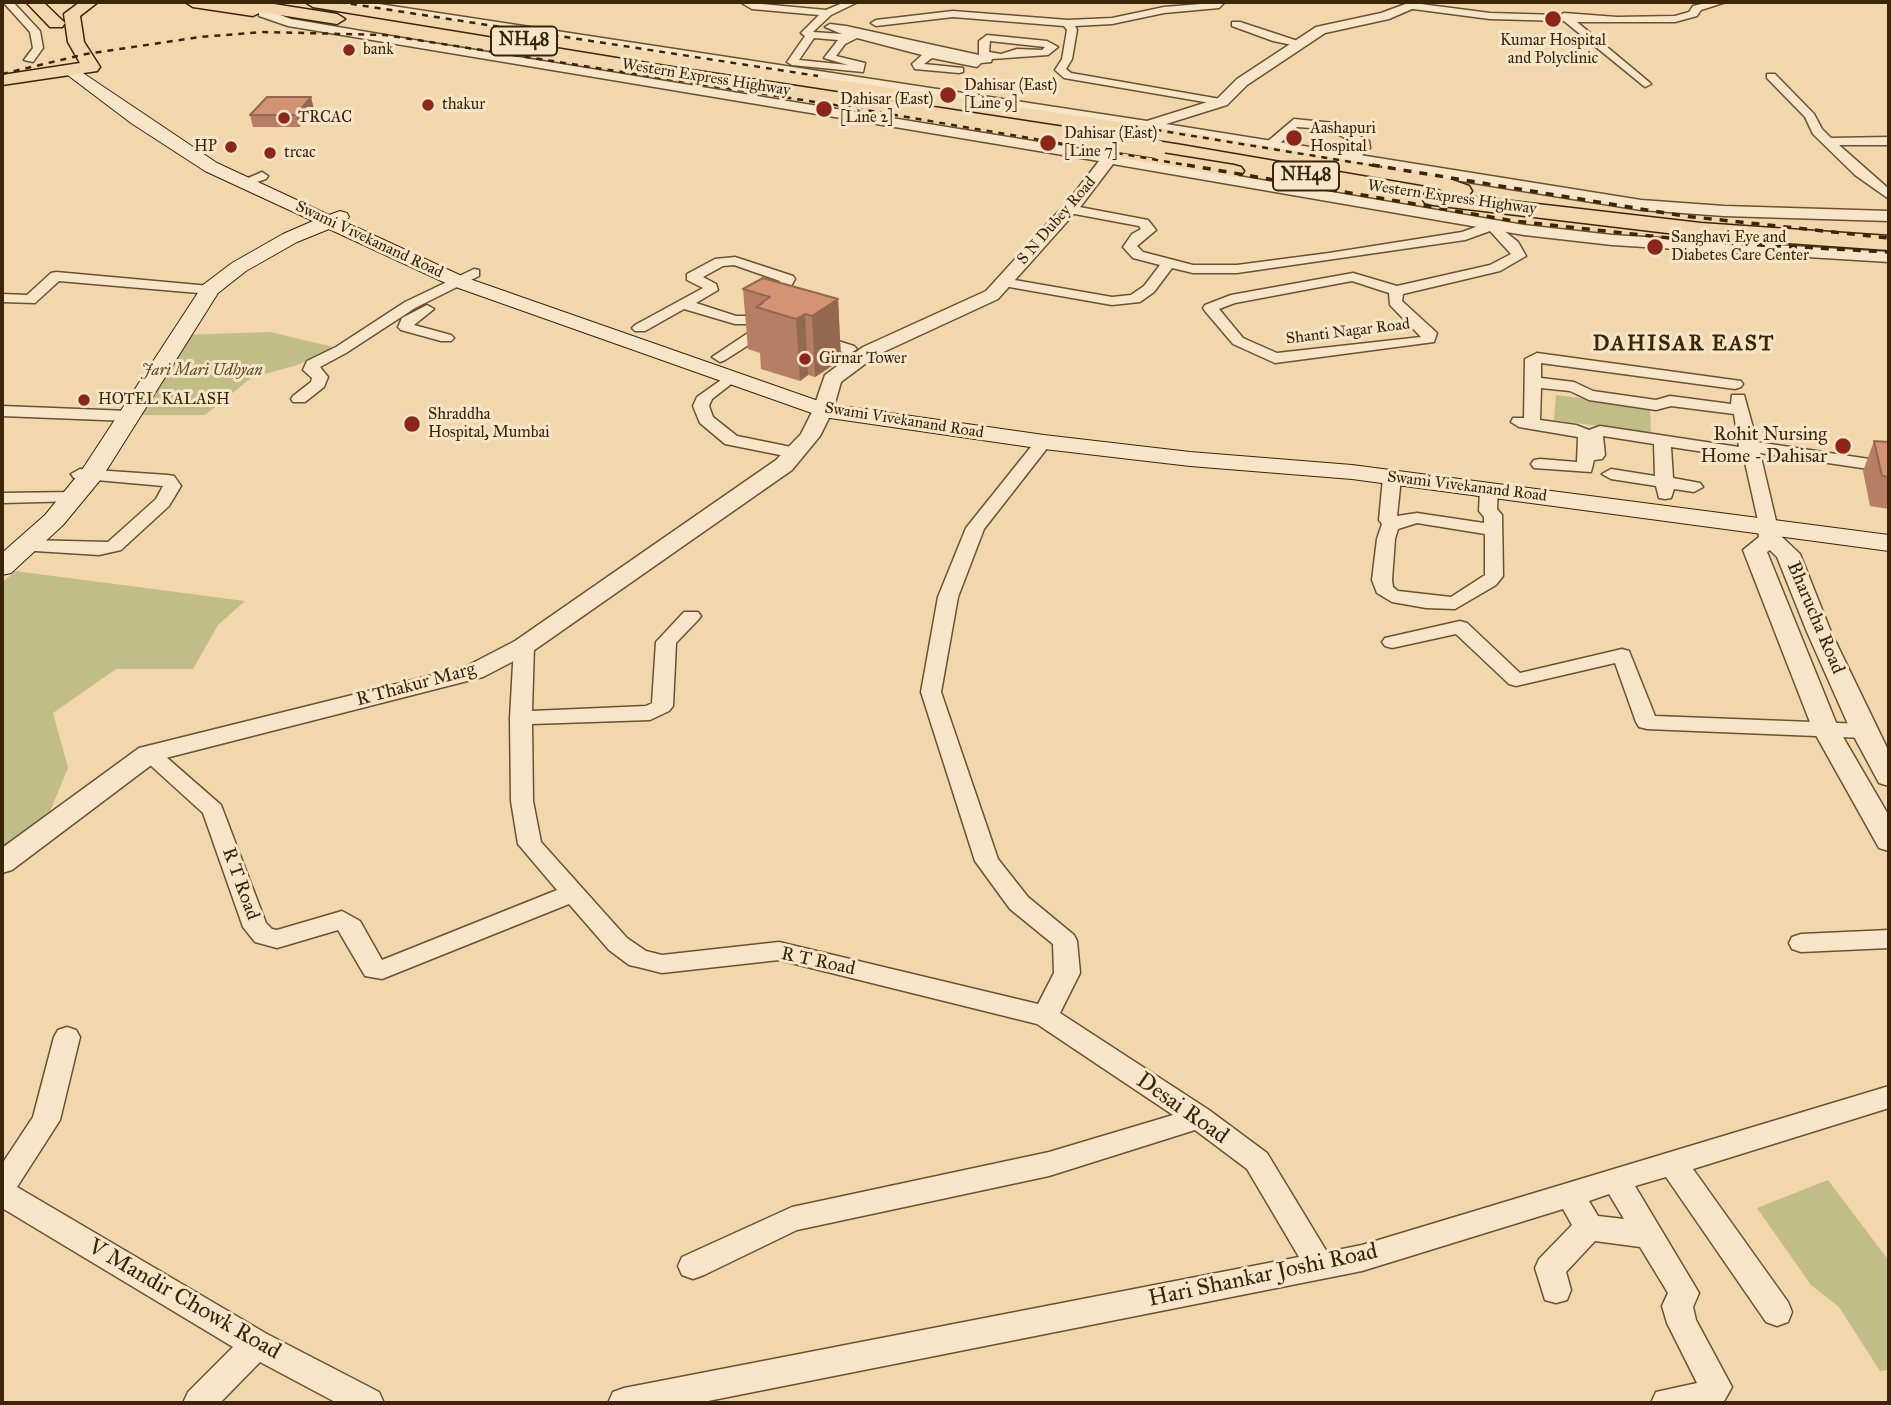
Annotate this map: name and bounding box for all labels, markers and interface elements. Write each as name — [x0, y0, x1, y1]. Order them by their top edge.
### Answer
marker: Kumar Hospital and Polyclinic — [1543, 9, 1563, 29]
road number: NH48 — [491, 26, 557, 56]
place label: Kumar Hospital and Polyclinic — [1500, 31, 1606, 69]
place label: bank — [363, 40, 394, 60]
marker: bank — [341, 42, 357, 58]
street label: Western Express Highway — [620, 55, 792, 101]
place label: Dahisar (East) [Line 9] — [964, 76, 1057, 114]
marker: Dahisar (East) [Line 9] — [938, 85, 958, 105]
place label: Dahisar (East) [Line 2] — [840, 90, 933, 128]
place label: thakur — [442, 95, 485, 115]
marker: thakur — [420, 97, 436, 113]
marker: Dahisar (East) [Line 2] — [814, 99, 834, 119]
place label: TRCAC — [298, 108, 352, 128]
marker: TRCAC — [276, 110, 292, 126]
place label: Aashapuri Hospital — [1310, 119, 1376, 157]
place label: Dahisar (East) [Line 7] — [1064, 124, 1157, 162]
marker: Aashapuri Hospital — [1284, 128, 1304, 148]
marker: Dahisar (East) [Line 7] — [1038, 133, 1058, 153]
place label: HP — [194, 137, 217, 157]
marker: HP — [223, 139, 239, 155]
place label: trcac — [284, 143, 316, 163]
marker: trcac — [262, 145, 278, 161]
road number: NH48 — [1273, 162, 1339, 190]
street label: S N Dubey Road — [1014, 173, 1100, 269]
street label: Western Express Highway — [1366, 177, 1538, 219]
street label: Swami Vivekanand Road — [292, 197, 446, 283]
place label: Sanghavi Eye and Diabetes Care Center — [1671, 228, 1809, 266]
marker: Sanghavi Eye and Diabetes Care Center — [1645, 237, 1665, 257]
street label: Shanti Nagar Road — [1285, 315, 1411, 349]
district label: DAHISAR EAST — [1594, 332, 1774, 358]
place label: Girnar Tower — [819, 349, 907, 369]
marker: Girnar Tower — [797, 351, 813, 367]
park label: Jari Mari Udhyan — [141, 361, 263, 381]
place label: HOTEL KALASH — [98, 390, 230, 410]
marker: HOTEL KALASH — [76, 392, 92, 408]
street label: Swami Vivekanand Road — [823, 399, 985, 443]
place label: Shraddha Hospital, Mumbai — [428, 405, 550, 443]
marker: Shraddha Hospital, Mumbai — [402, 414, 422, 434]
place label: Rohit Nursing Home - Dahisar — [1700, 424, 1827, 468]
marker: Rohit Nursing Home - Dahisar — [1833, 436, 1853, 456]
street label: Swami Vivekanand Road — [1386, 468, 1548, 506]
street label: Bharucha Road — [1781, 558, 1849, 678]
street label: R Thakur Marg — [354, 658, 478, 712]
street label: R T Road — [216, 845, 264, 923]
street label: R T Road — [779, 943, 857, 981]
street label: Desai Road — [1131, 1067, 1233, 1151]
street label: V Mandir Chowk Road — [83, 1234, 285, 1366]
street label: Hari Shankar Joshi Road — [1146, 1238, 1380, 1314]

